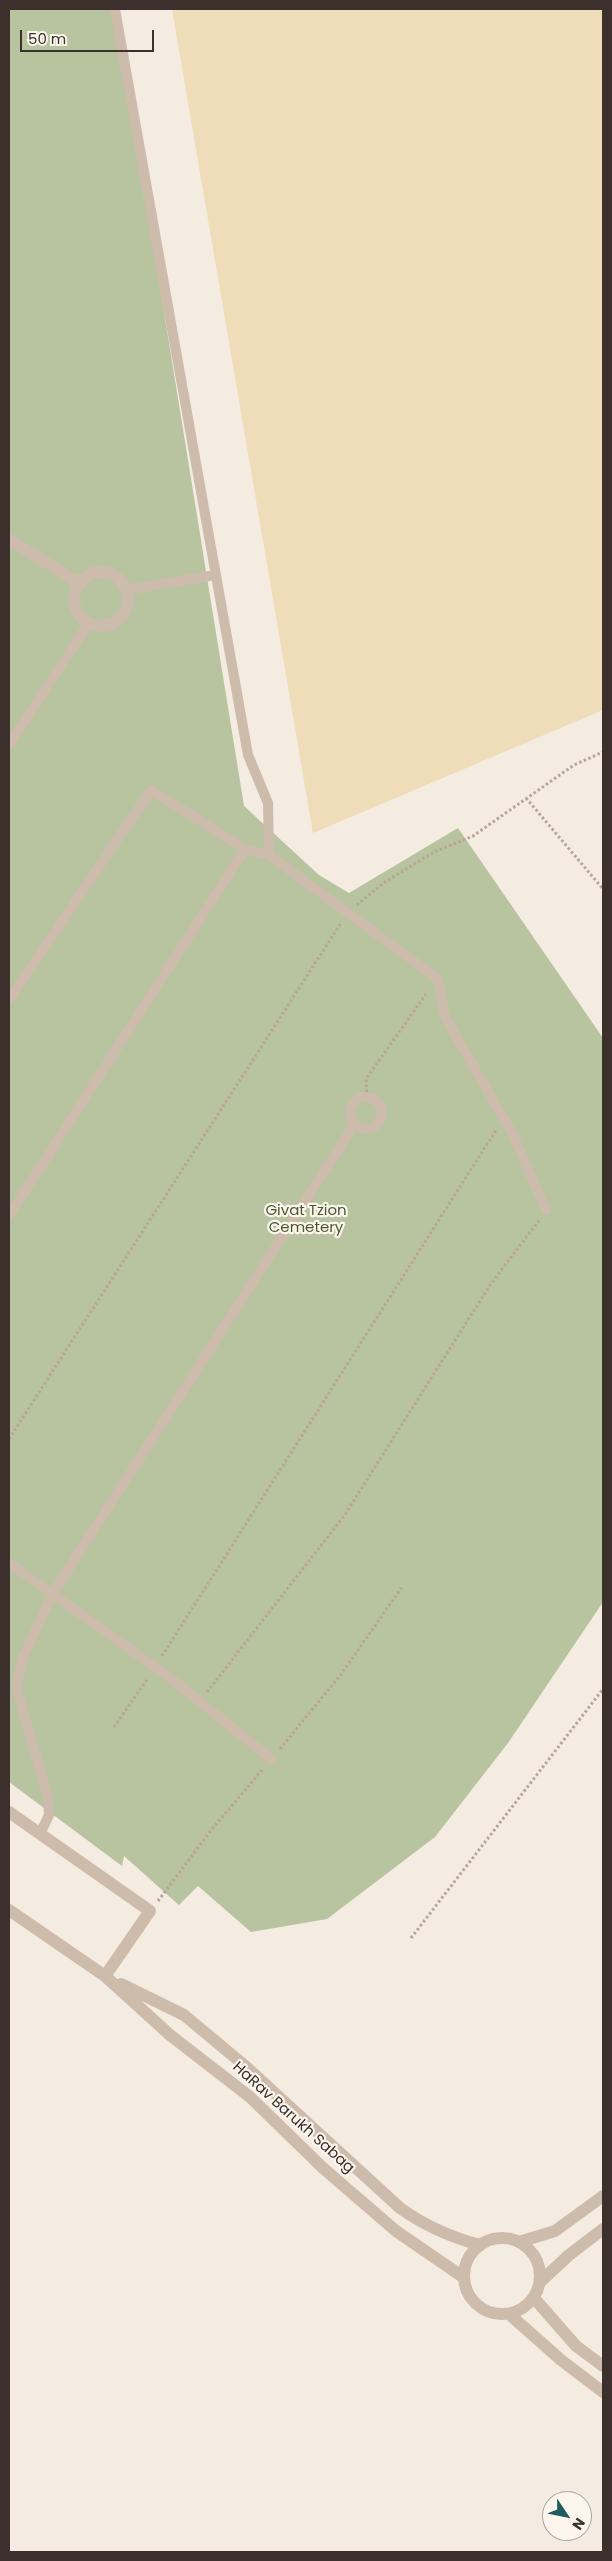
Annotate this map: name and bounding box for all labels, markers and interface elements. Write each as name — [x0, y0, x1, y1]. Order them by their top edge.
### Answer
scale bar — [22, 20, 156, 52]
text: 50 m — [28, 28, 66, 49]
park label: Givat Tzion Cemetery — [265, 1202, 347, 1237]
street label: HaRav Barukh Sabag — [228, 2059, 358, 2177]
north arrow — [542, 2491, 592, 2541]
text: N — [567, 2514, 590, 2534]

